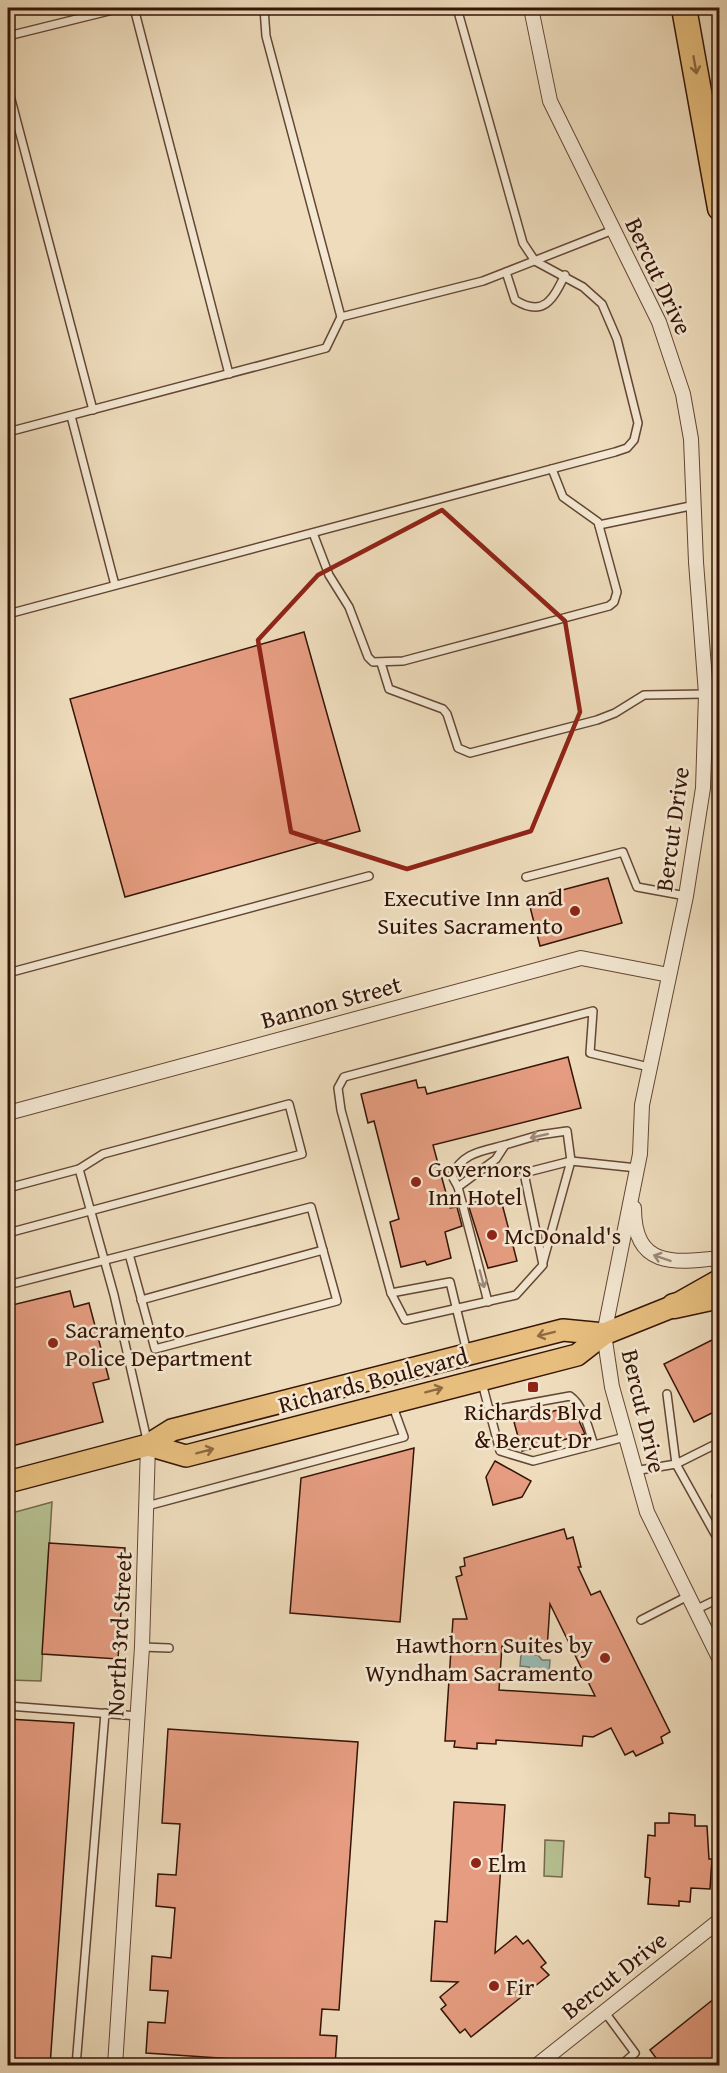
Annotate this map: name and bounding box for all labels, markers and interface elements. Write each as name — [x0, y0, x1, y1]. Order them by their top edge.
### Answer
one-way arrow — [689, 55, 700, 74]
street label: Bercut Drive — [617, 212, 701, 340]
street label: Bercut Drive — [646, 764, 698, 894]
place label: Executive Inn and Suites Sacramento — [377, 880, 563, 943]
marker: Executive Inn and Suites Sacramento — [568, 904, 582, 918]
street label: Bannon Street — [257, 966, 405, 1037]
one-way arrow — [530, 1130, 549, 1142]
place label: Governors Inn Hotel — [428, 1151, 532, 1214]
marker: Governors Inn Hotel — [409, 1175, 423, 1189]
place label: McDonald's — [504, 1218, 621, 1253]
marker: McDonald's — [485, 1228, 499, 1242]
one-way arrow — [653, 1252, 672, 1263]
one-way arrow — [477, 1269, 488, 1288]
place label: Sacramento Police Department — [65, 1312, 253, 1375]
one-way arrow — [537, 1328, 556, 1340]
marker: Sacramento Police Department — [46, 1336, 60, 1350]
street label: Richards Boulevard — [274, 1338, 472, 1422]
street label: Bercut Drive — [613, 1346, 675, 1476]
marker: Richards Blvd & Bercut Dr — [526, 1380, 540, 1394]
one-way arrow — [424, 1384, 443, 1396]
place label: Richards Blvd & Bercut Dr — [464, 1394, 602, 1457]
one-way arrow — [195, 1444, 214, 1456]
street label: North 3rd Street — [97, 1550, 141, 1717]
place label: Hawthorn Suites by Wyndham Sacramento — [365, 1627, 593, 1690]
marker: Hawthorn Suites by Wyndham Sacramento — [598, 1651, 612, 1665]
place label: Elm — [488, 1846, 527, 1881]
marker: Elm — [469, 1856, 483, 1870]
street label: Bercut Drive — [554, 1923, 674, 2027]
place label: Fir — [506, 1969, 534, 2004]
marker: Fir — [487, 1979, 501, 1993]

